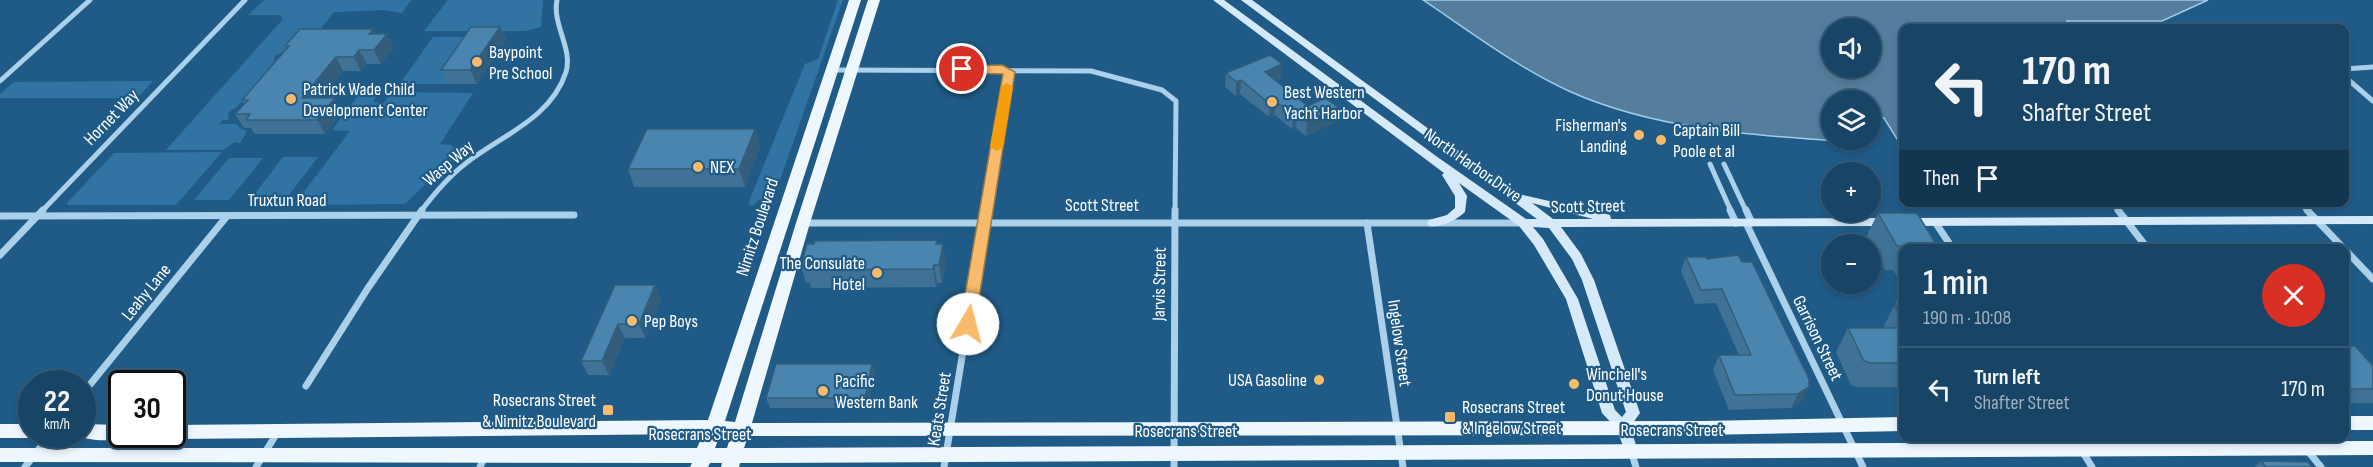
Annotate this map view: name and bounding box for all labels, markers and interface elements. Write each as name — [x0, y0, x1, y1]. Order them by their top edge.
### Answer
map controls — [1821, 18, 1881, 294]
button: sound — [1821, 18, 1881, 78]
place label: Baypoint Pre School — [489, 42, 552, 84]
pin — [936, 43, 987, 94]
text: 170 m — [2022, 46, 2111, 97]
icon: left — [1923, 48, 2001, 126]
icon: arrive — [945, 52, 978, 85]
marker: Baypoint Pre School — [470, 55, 484, 69]
place label: Patrick Wade Child Development Center — [303, 79, 428, 121]
place label: Best Western Yacht Harbor — [1284, 82, 1365, 124]
street label: Hornet Way — [79, 85, 143, 150]
button: layers — [1821, 90, 1881, 150]
marker: Patrick Wade Child Development Center — [284, 92, 298, 106]
marker: Best Western Yacht Harbor — [1265, 95, 1279, 109]
text: Shafter Street — [2022, 97, 2151, 129]
place label: Fisherman's Landing — [1555, 115, 1627, 157]
place label: Captain Bill Poole et al — [1673, 120, 1740, 162]
street label: North Harbor Drive — [1420, 124, 1525, 207]
marker: Fisherman's Landing — [1632, 128, 1646, 142]
marker: Captain Bill Poole et al — [1654, 133, 1668, 147]
street label: Wasp Way — [419, 136, 478, 191]
place label: NEX — [710, 157, 735, 178]
marker: NEX — [691, 160, 705, 174]
button: + — [1821, 162, 1881, 222]
icon: arrive — [1971, 162, 2004, 195]
text: Then — [1923, 165, 1959, 192]
street label: Nimitz Boulevard — [732, 175, 783, 279]
street label: Truxtun Road — [248, 190, 326, 211]
street label: Scott Street — [1065, 195, 1140, 216]
street label: Scott Street — [1551, 195, 1626, 218]
button: − — [1821, 234, 1881, 294]
street label: Jarvis Street — [1148, 247, 1171, 322]
place label: The Consulate Hotel — [779, 253, 865, 295]
street label: Leahy Lane — [117, 260, 176, 325]
text: 1 min — [1923, 262, 1988, 305]
button: close — [2262, 264, 2325, 327]
marker: The Consulate Hotel — [870, 266, 884, 280]
position arrow — [936, 292, 1000, 356]
street label: Garrison Street — [1788, 292, 1847, 385]
street label: Ingelow Street — [1383, 298, 1416, 388]
text: 190 m · 10:08 — [1923, 306, 2011, 330]
place label: Pep Boys — [644, 311, 698, 332]
marker: Pep Boys — [625, 314, 639, 328]
place label: Winchell's Donut House — [1586, 364, 1664, 406]
text: Turn left — [1974, 364, 2040, 391]
speed limit sign: 30 — [108, 370, 186, 448]
street label: Keats Street — [923, 370, 956, 448]
place label: USA Gasoline — [1228, 370, 1307, 391]
place label: Pacific Western Bank — [835, 371, 918, 413]
marker: USA Gasoline — [1312, 373, 1326, 387]
icon: left — [1923, 373, 1956, 406]
text: 170 m — [2281, 376, 2325, 403]
marker: Winchell's Donut House — [1567, 377, 1581, 391]
text: 22 — [44, 384, 70, 420]
marker: Pacific Western Bank — [816, 384, 830, 398]
place label: Rosecrans Street & Nimitz Boulevard — [482, 390, 596, 432]
text: Shafter Street — [1974, 391, 2070, 415]
place label: Rosecrans Street & Ingelow Street — [1462, 397, 1566, 439]
marker: Rosecrans Street & Nimitz Boulevard — [601, 403, 615, 417]
marker: Rosecrans Street & Ingelow Street — [1443, 410, 1457, 424]
text: km/h — [44, 415, 70, 434]
street label: Rosecrans Street — [1620, 420, 1724, 441]
street label: Rosecrans Street — [1134, 421, 1238, 442]
street label: Rosecrans Street — [648, 424, 752, 445]

